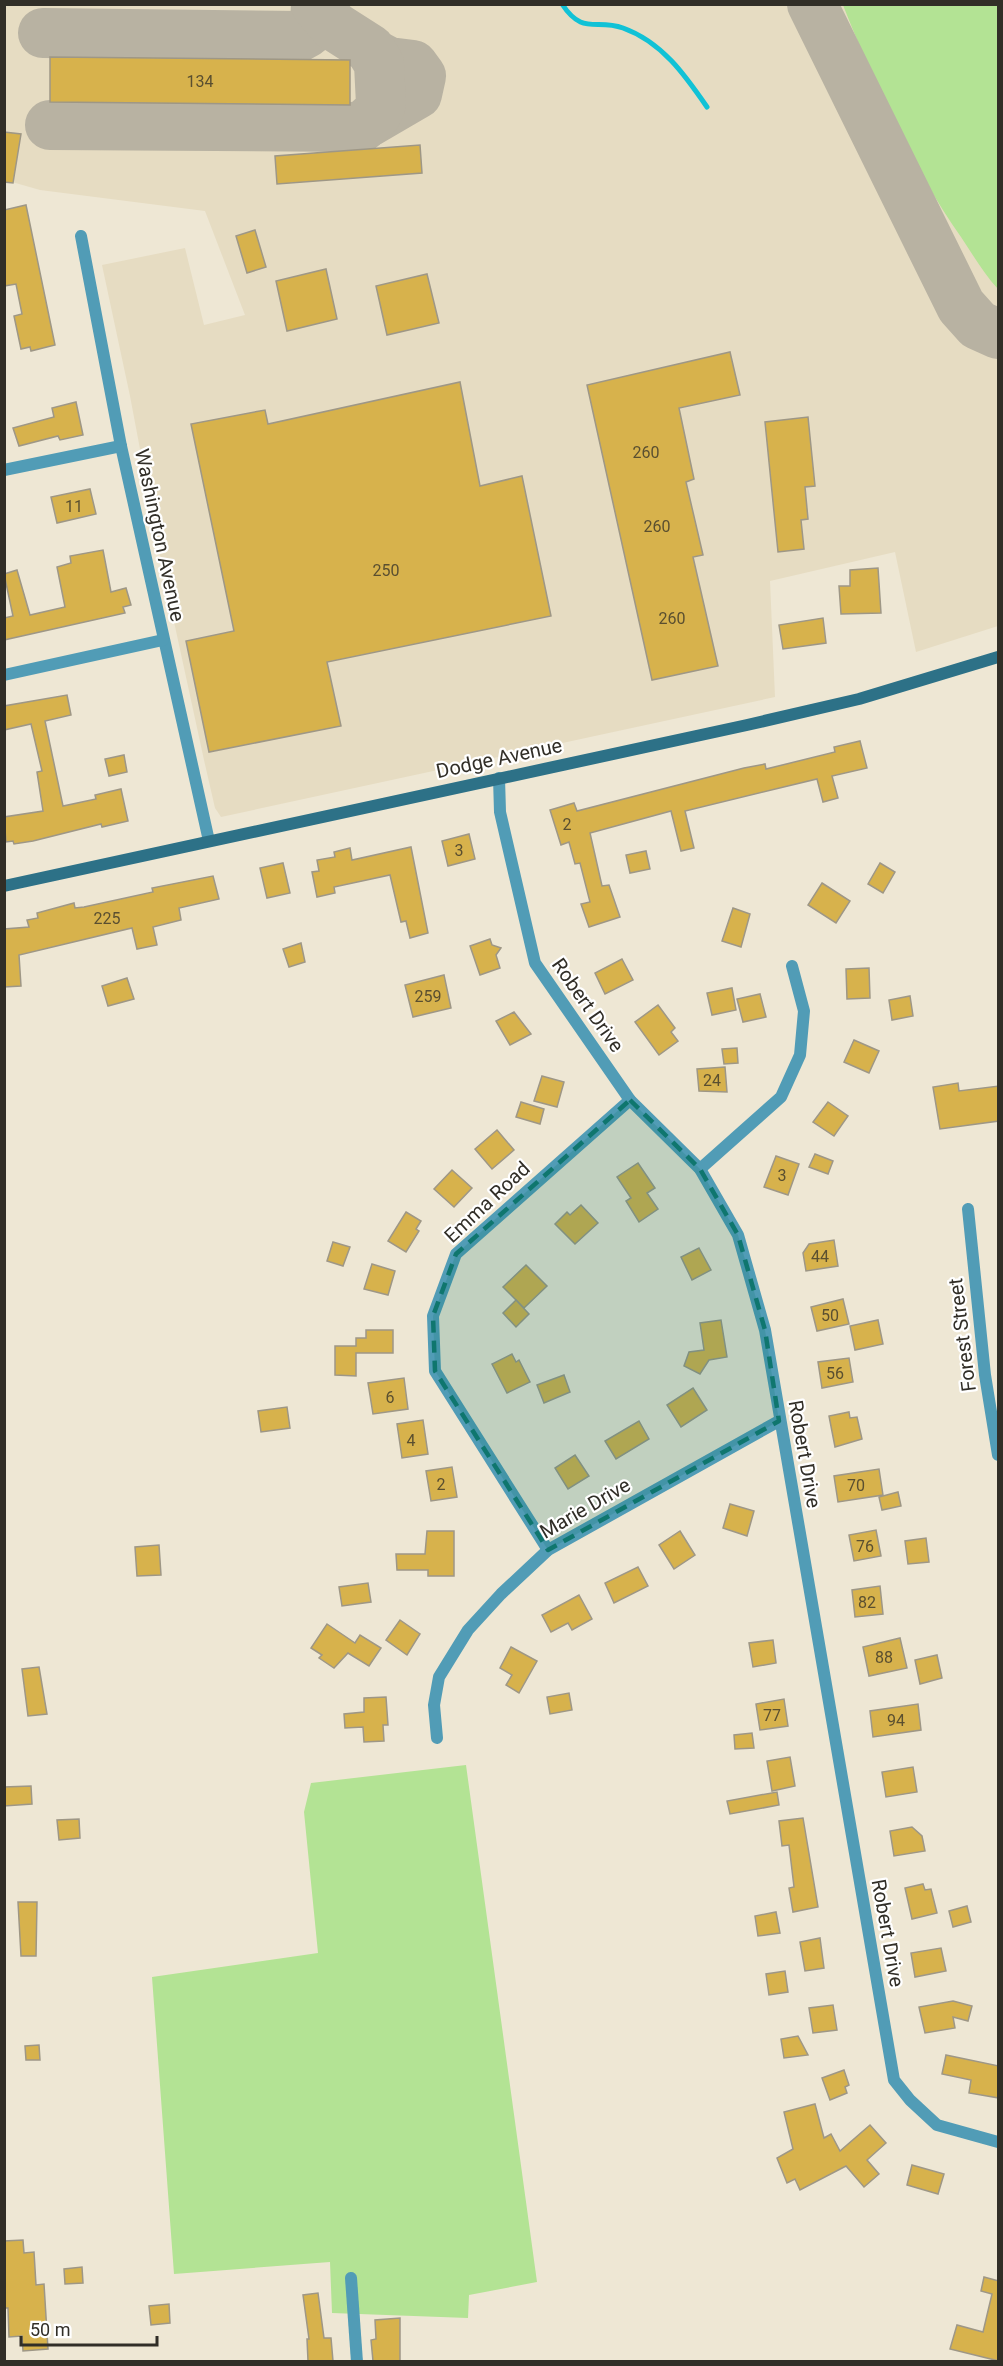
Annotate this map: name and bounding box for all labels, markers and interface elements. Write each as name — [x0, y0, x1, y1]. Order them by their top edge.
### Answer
house number: 134 — [187, 72, 213, 91]
house number: 260 — [633, 443, 659, 462]
street label: Washington Avenue — [130, 446, 190, 624]
house number: 11 — [65, 497, 83, 516]
house number: 260 — [644, 517, 670, 536]
house number: 250 — [373, 561, 399, 580]
house number: 260 — [659, 609, 685, 628]
street label: Dodge Avenue — [434, 733, 564, 783]
house number: 2 — [563, 815, 572, 834]
house number: 3 — [455, 841, 464, 860]
house number: 225 — [94, 909, 120, 928]
street label: Robert Drive — [547, 953, 629, 1057]
house number: 259 — [415, 987, 441, 1006]
house number: 24 — [703, 1071, 721, 1090]
street label: Emma Road — [439, 1156, 535, 1248]
house number: 3 — [778, 1166, 787, 1185]
house number: 44 — [811, 1247, 829, 1266]
street label: Forest Street — [943, 1277, 981, 1393]
house number: 50 — [821, 1306, 839, 1325]
house number: 56 — [826, 1364, 844, 1383]
house number: 6 — [386, 1388, 395, 1407]
street label: Robert Drive — [784, 1398, 826, 1510]
house number: 4 — [407, 1431, 416, 1450]
street label: Marie Drive — [535, 1472, 635, 1544]
house number: 2 — [437, 1475, 446, 1494]
house number: 70 — [847, 1476, 865, 1495]
house number: 76 — [856, 1537, 874, 1556]
house number: 82 — [858, 1593, 876, 1612]
house number: 88 — [875, 1648, 893, 1667]
house number: 77 — [763, 1706, 781, 1725]
house number: 94 — [887, 1711, 905, 1730]
street label: Robert Drive — [867, 1877, 909, 1989]
scale bar — [21, 2309, 158, 2347]
text: 50 m — [30, 2319, 70, 2340]

